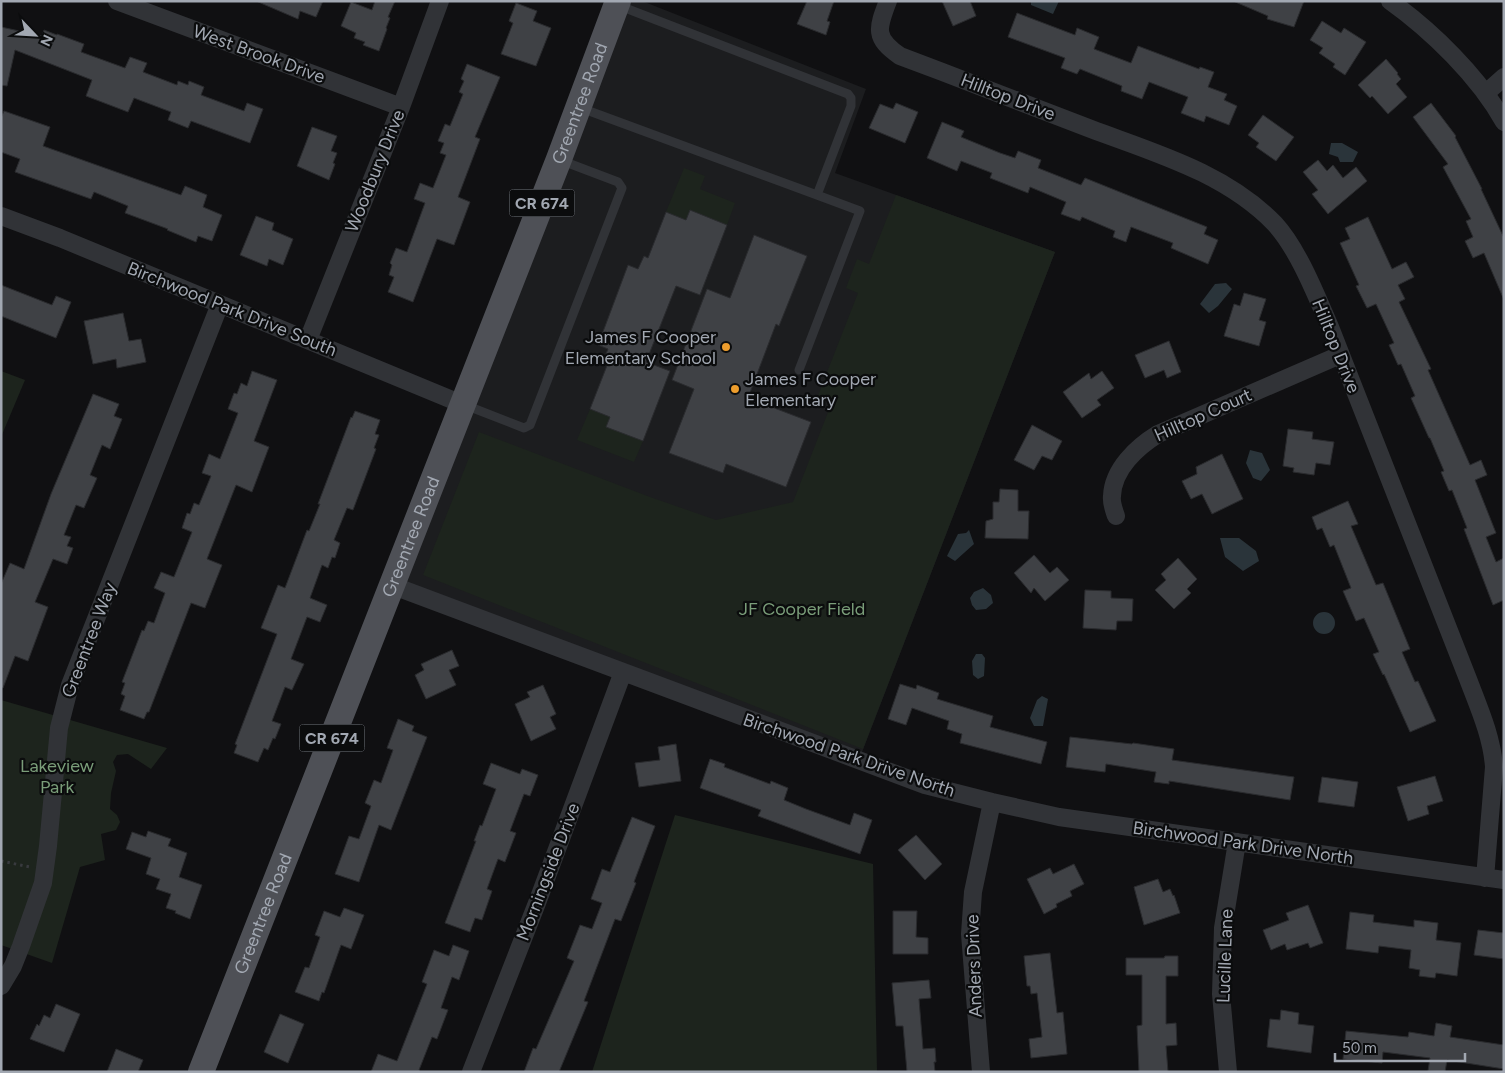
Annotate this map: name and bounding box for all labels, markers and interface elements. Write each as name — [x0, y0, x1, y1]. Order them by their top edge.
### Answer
north arrow — [10, 10, 60, 60]
street label: West Brook Drive — [190, 20, 328, 88]
text: N — [36, 32, 56, 49]
street label: Greentree Road — [547, 40, 612, 167]
street label: Hilltop Drive — [958, 69, 1059, 125]
street label: Woodbury Drive — [340, 106, 410, 235]
road number: CR 674 — [510, 190, 574, 217]
street label: Birchwood Park Drive South — [124, 257, 340, 361]
street label: Hilltop Drive — [1307, 296, 1365, 396]
place label: James F Cooper Elementary School — [565, 326, 716, 369]
marker: James F Cooper Elementary School — [720, 341, 732, 353]
place label: James F Cooper Elementary — [745, 368, 876, 411]
marker: James F Cooper Elementary — [729, 383, 741, 395]
street label: Hilltop Court — [1151, 384, 1255, 446]
street label: Greentree Road — [377, 473, 445, 600]
street label: Greentree Way — [57, 579, 121, 701]
park label: JF Cooper Field — [739, 598, 865, 620]
street label: Birchwood Park Drive North — [740, 708, 958, 802]
road number: CR 674 — [300, 724, 364, 751]
park label: Lakeview Park — [20, 755, 94, 798]
street label: Morningside Drive — [512, 800, 584, 944]
street label: Birchwood Park Drive North — [1131, 817, 1355, 869]
street label: Greentree Road — [229, 850, 297, 977]
street label: Lucille Lane — [1212, 909, 1238, 1003]
street label: Anders Drive — [961, 914, 987, 1018]
scale bar — [1335, 1030, 1465, 1062]
text: 50 m — [1342, 1039, 1377, 1057]

